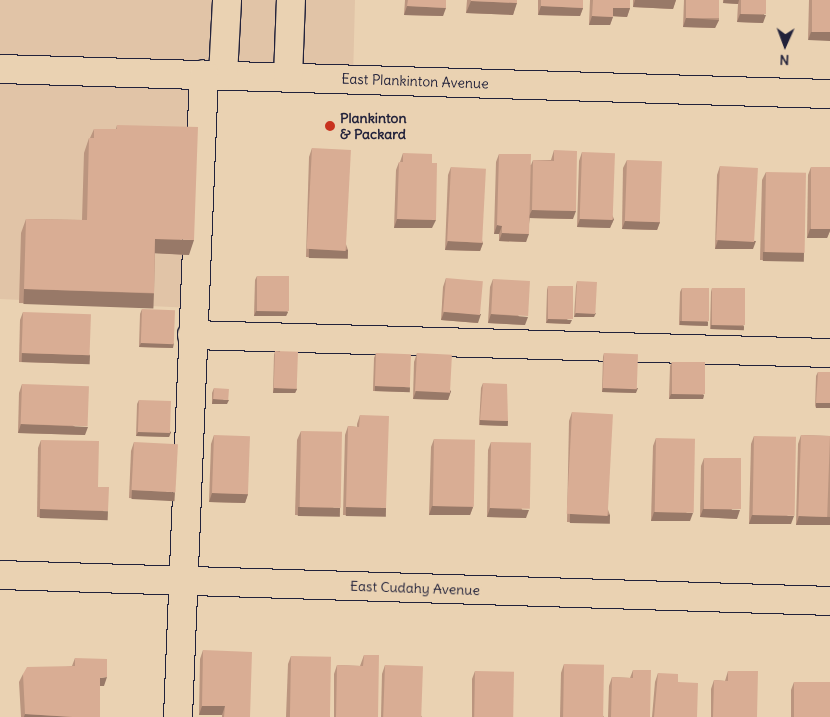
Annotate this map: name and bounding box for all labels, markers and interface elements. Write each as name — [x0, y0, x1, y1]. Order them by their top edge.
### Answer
north arrow — [760, 20, 810, 70]
text: N — [779, 51, 790, 69]
street label: East Plankinton Avenue — [341, 70, 489, 92]
place label: Plankinton & Packard — [340, 110, 407, 142]
marker: Plankinton & Packard — [324, 120, 336, 132]
street label: East Cudahy Avenue — [350, 577, 480, 599]

